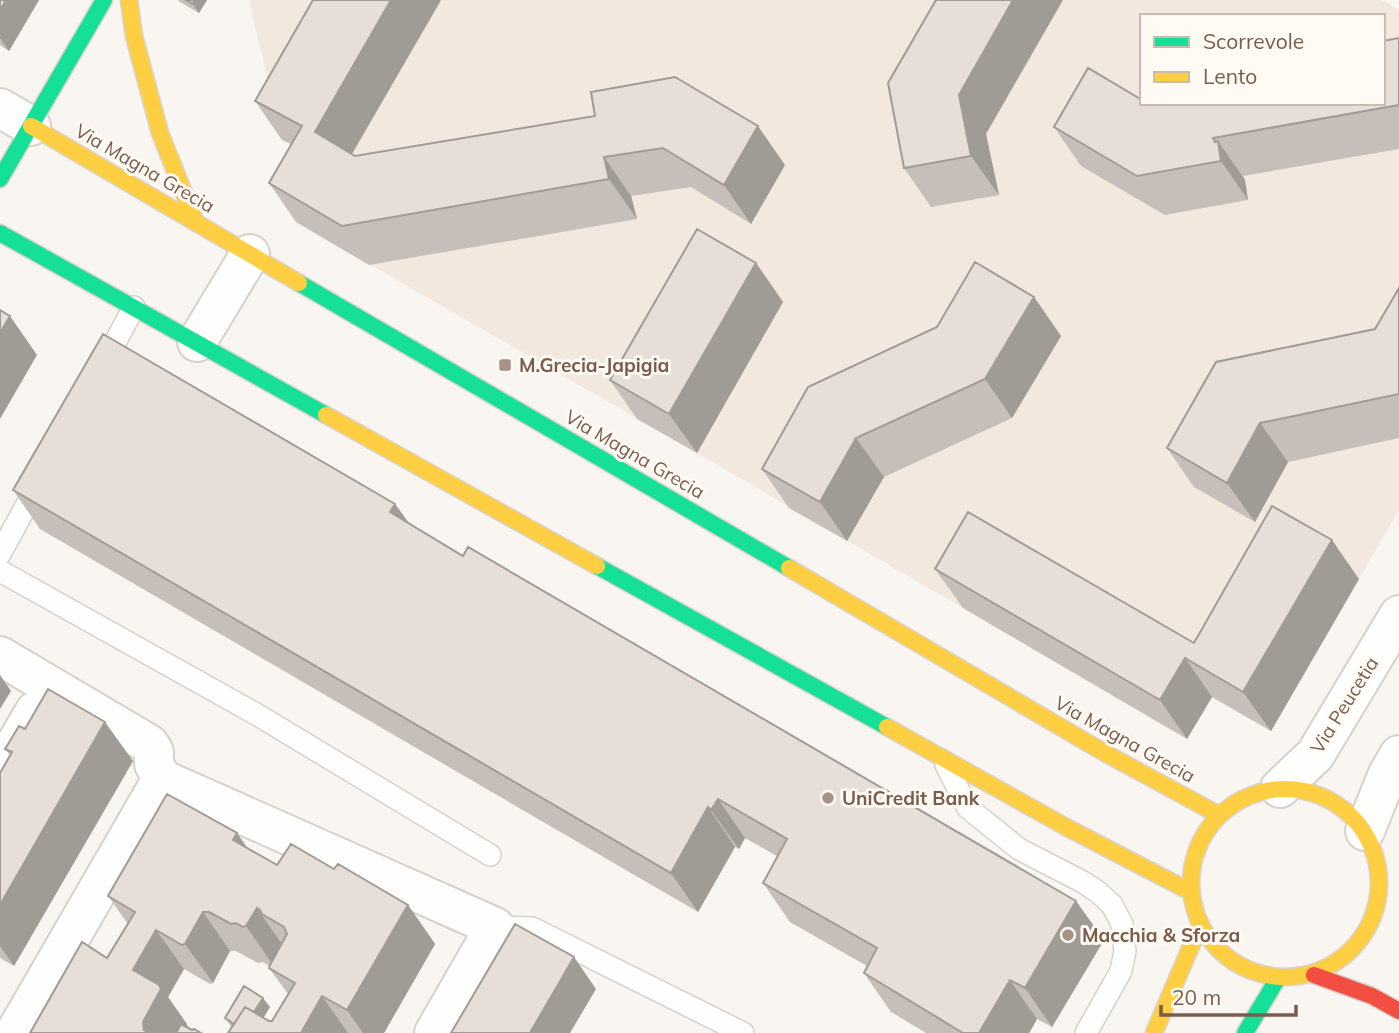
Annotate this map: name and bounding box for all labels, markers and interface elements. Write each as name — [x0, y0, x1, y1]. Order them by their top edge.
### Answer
legend — [1140, 14, 1385, 105]
text: Scorrevole — [1203, 28, 1304, 54]
text: Lento — [1203, 63, 1257, 89]
street label: Via Magna Grecia — [71, 118, 219, 218]
place label: M.Grecia-Japigia — [519, 353, 669, 377]
marker: M.Grecia-Japigia — [497, 357, 513, 373]
street label: Via Magna Grecia — [561, 404, 709, 504]
street label: Via Peucetia — [1305, 652, 1383, 758]
street label: Via Magna Grecia — [1050, 690, 1200, 788]
place label: UniCredit Bank — [842, 786, 980, 810]
marker: UniCredit Bank — [820, 790, 836, 806]
place label: Macchia & Sforza — [1082, 923, 1240, 947]
marker: Macchia & Sforza — [1060, 927, 1076, 943]
scale bar — [1161, 974, 1296, 1018]
text: 20 m — [1172, 984, 1221, 1010]

